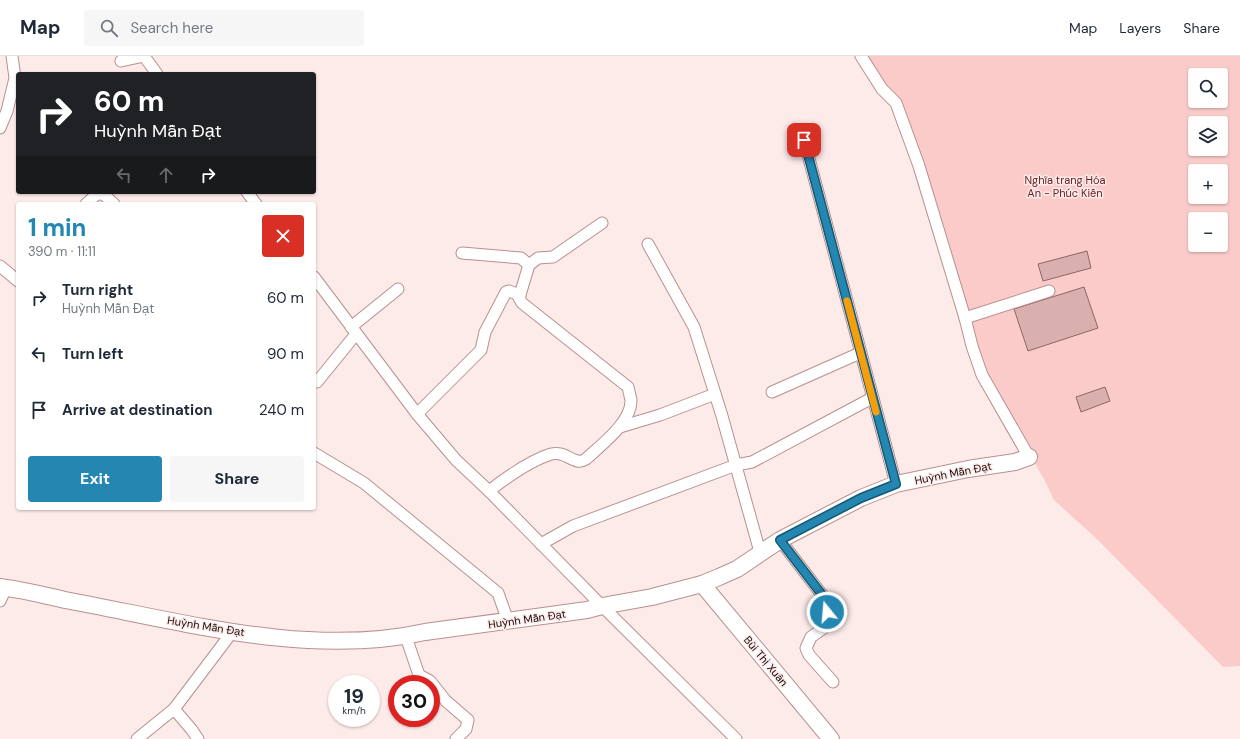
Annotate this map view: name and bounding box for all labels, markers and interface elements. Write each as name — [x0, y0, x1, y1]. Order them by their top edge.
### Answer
search box — [84, 10, 364, 46]
text: Map — [20, 15, 60, 40]
icon: search — [98, 17, 120, 39]
text: Search here — [130, 18, 213, 38]
text: Map — [1069, 19, 1097, 37]
text: Layers — [1119, 19, 1161, 37]
text: Share — [1183, 19, 1220, 37]
map controls — [1188, 68, 1228, 252]
button: search — [1188, 68, 1228, 108]
text: 60 m — [94, 83, 164, 120]
icon: right — [28, 88, 80, 140]
button: layers — [1188, 116, 1228, 156]
text: Huỳnh Mẫn Đạt — [94, 119, 222, 143]
pin — [787, 123, 821, 157]
icon: arrive — [793, 129, 815, 151]
icon: left — [113, 164, 135, 186]
icon: ahead — [155, 164, 177, 186]
icon: right — [197, 164, 219, 186]
button: + — [1188, 164, 1228, 204]
park label: Nghĩa trang Hóa An - Phúc Kiến — [1024, 173, 1106, 200]
text: 1 min — [28, 212, 86, 243]
button: − — [1188, 212, 1228, 252]
button: close — [262, 215, 304, 257]
text: 390 m · 11:11 — [28, 243, 96, 260]
text: Turn right — [62, 280, 133, 300]
icon: right — [28, 287, 50, 309]
text: 60 m — [267, 288, 304, 308]
text: Huỳnh Mẫn Đạt — [62, 300, 154, 317]
icon: left — [28, 343, 50, 365]
text: Turn left — [62, 344, 123, 364]
text: 90 m — [267, 344, 304, 364]
icon: arrive — [28, 399, 50, 421]
text: Arrive at destination — [62, 400, 213, 420]
text: 240 m — [259, 400, 304, 420]
button: Exit — [28, 456, 162, 502]
button: Share — [170, 456, 304, 502]
street label: Huỳnh Mẫn Đạt — [913, 459, 993, 487]
position arrow — [806, 591, 848, 633]
street label: Huỳnh Mẫn Đạt — [487, 607, 567, 631]
street label: Huỳnh Mẫn Đạt — [166, 613, 246, 639]
street label: Bùi Thị Xuân — [741, 633, 791, 689]
speed limit sign: 30 — [388, 675, 440, 727]
text: 19 — [344, 683, 364, 709]
text: km/h — [342, 704, 366, 717]

